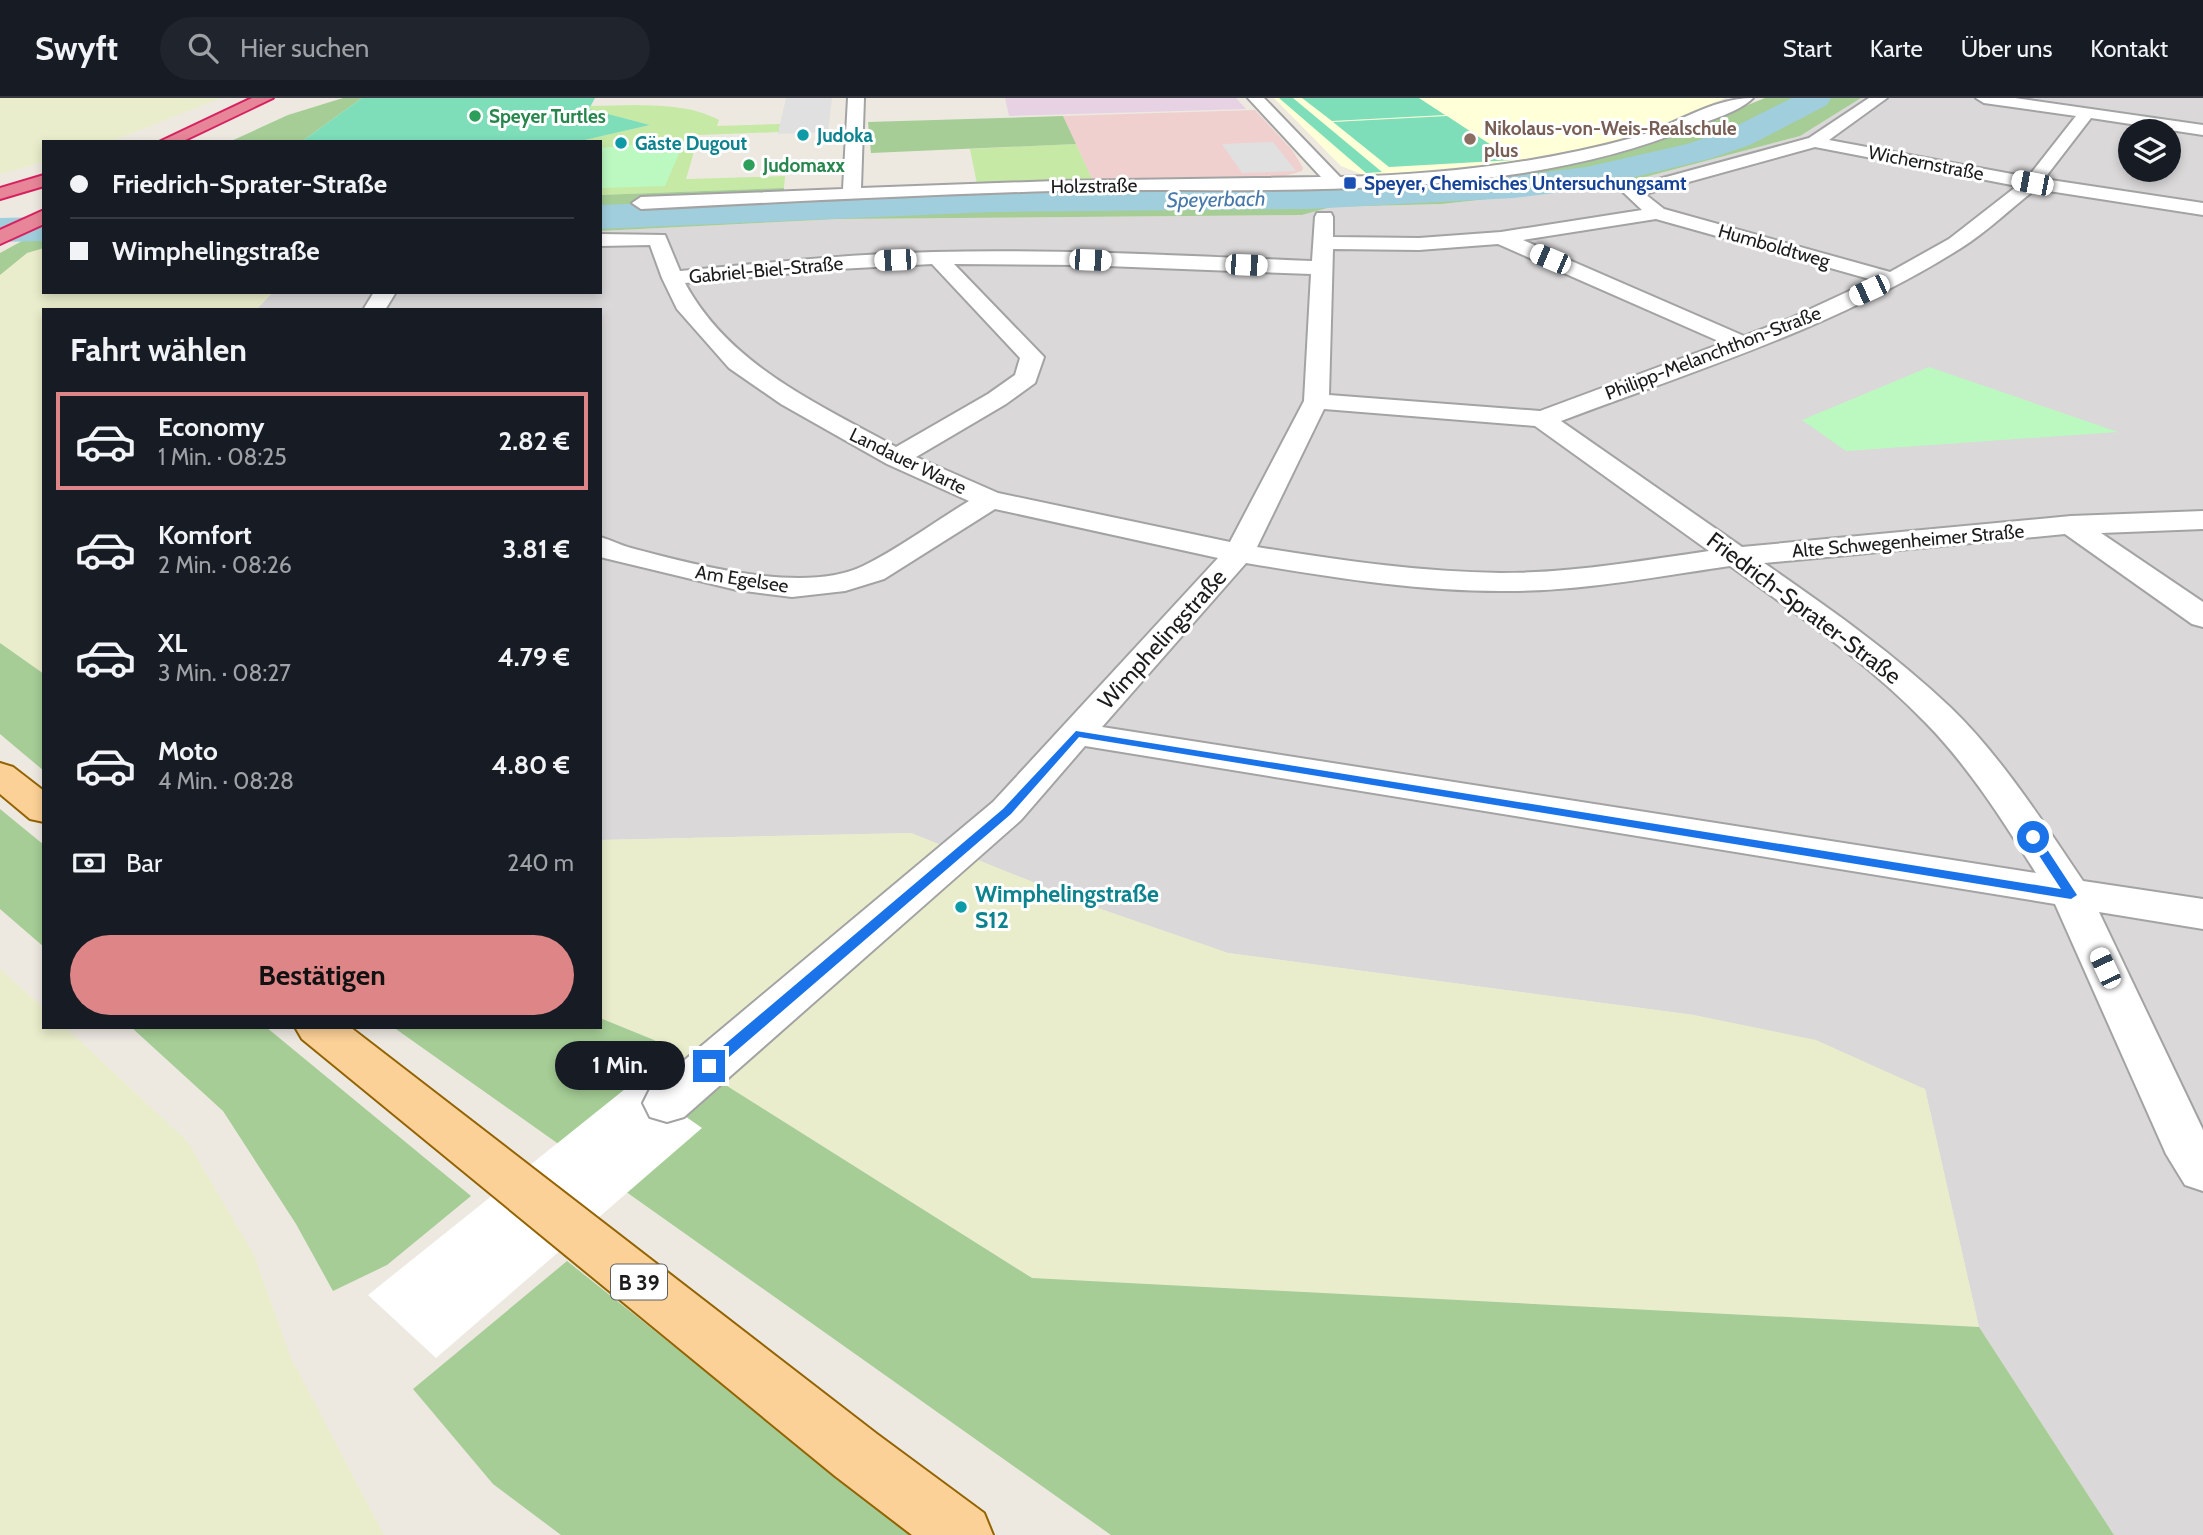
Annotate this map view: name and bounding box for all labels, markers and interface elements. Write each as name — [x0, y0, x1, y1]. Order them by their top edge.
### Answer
search box — [160, 17, 650, 80]
text: Swyft — [35, 28, 118, 68]
icon: search — [184, 29, 222, 67]
text: Hier suchen — [240, 32, 369, 64]
text: Start — [1783, 34, 1832, 63]
text: Karte — [1870, 34, 1923, 63]
text: Über uns — [1961, 34, 2052, 63]
text: Kontakt — [2090, 34, 2168, 63]
place label: Speyer Turtles — [489, 105, 606, 128]
marker: Speyer Turtles — [467, 108, 483, 124]
place label: Nikolaus-von-Weis-Realschule plus — [1484, 117, 1737, 162]
map controls — [2118, 119, 2181, 182]
button: layers — [2118, 119, 2181, 182]
place label: Judoka — [816, 124, 873, 147]
marker: Judoka — [795, 127, 811, 143]
marker: Nikolaus-von-Weis-Realschule plus — [1462, 131, 1478, 147]
place label: Gäste Dugout — [635, 132, 748, 155]
marker: Gäste Dugout — [613, 135, 629, 151]
street label: Wichernstraße — [1866, 141, 1986, 186]
place label: Judomaxx — [762, 154, 846, 177]
marker: Judomaxx — [741, 157, 757, 173]
text: Friedrich-Sprater-Straße — [112, 168, 387, 200]
car — [2010, 169, 2055, 197]
place label: Speyer, Chemisches Untersuchungsamt — [1364, 172, 1687, 195]
street label: Holzstraße — [1050, 174, 1138, 198]
marker: Speyer, Chemisches Untersuchungsamt — [1342, 175, 1358, 191]
water label: Speyerbach — [1166, 186, 1266, 212]
street label: Humboldtweg — [1716, 219, 1833, 273]
text: Wimphelingstraße — [112, 235, 320, 267]
car — [1527, 241, 1574, 277]
car — [874, 249, 917, 271]
car — [1069, 249, 1112, 271]
street label: Gabriel-Biel-Straße — [688, 252, 844, 288]
car — [1225, 254, 1268, 276]
car — [1846, 272, 1893, 308]
street label: Philipp-Melanchthon-Straße — [1602, 301, 1824, 405]
text: Fahrt wählen — [70, 330, 247, 369]
icon: car — [74, 410, 137, 473]
text: Economy — [158, 411, 264, 443]
street label: Landauer Warte — [846, 423, 970, 499]
text: 2.82 € — [498, 425, 570, 457]
text: 1 Min. · 08:25 — [158, 443, 287, 471]
icon: car — [74, 518, 137, 581]
text: Komfort — [158, 519, 252, 551]
street label: Alte Schwegenheimer Straße — [1791, 519, 2025, 563]
street label: Friedrich-Sprater-Straße — [1701, 526, 1907, 690]
text: 3.81 € — [502, 533, 570, 565]
text: 2 Min. · 08:26 — [158, 551, 292, 579]
street label: Am Egelsee — [694, 560, 790, 598]
street label: Wimphelingstraße — [1092, 563, 1232, 715]
icon: car — [74, 626, 137, 689]
text: XL — [158, 627, 187, 659]
text: 4.79 € — [498, 641, 570, 673]
text: 3 Min. · 08:27 — [158, 659, 291, 687]
icon: car — [74, 734, 137, 797]
text: Moto — [158, 735, 218, 767]
text: 4.80 € — [492, 749, 570, 781]
text: 4 Min. · 08:28 — [158, 767, 294, 795]
route start — [2017, 821, 2049, 853]
icon: cash — [70, 844, 108, 882]
text: Bar — [126, 847, 162, 879]
text: 240 m — [507, 849, 574, 877]
place label: Wimphelingstraße S12 — [975, 880, 1159, 934]
marker: Wimphelingstraße S12 — [953, 899, 969, 915]
button: Bestätigen — [70, 935, 574, 1015]
car — [2087, 945, 2124, 991]
callout: 1 Min. — [555, 1042, 684, 1090]
route end — [693, 1050, 725, 1082]
text: 1 Min. — [592, 1051, 648, 1079]
road number: B 39 — [611, 1264, 667, 1300]

